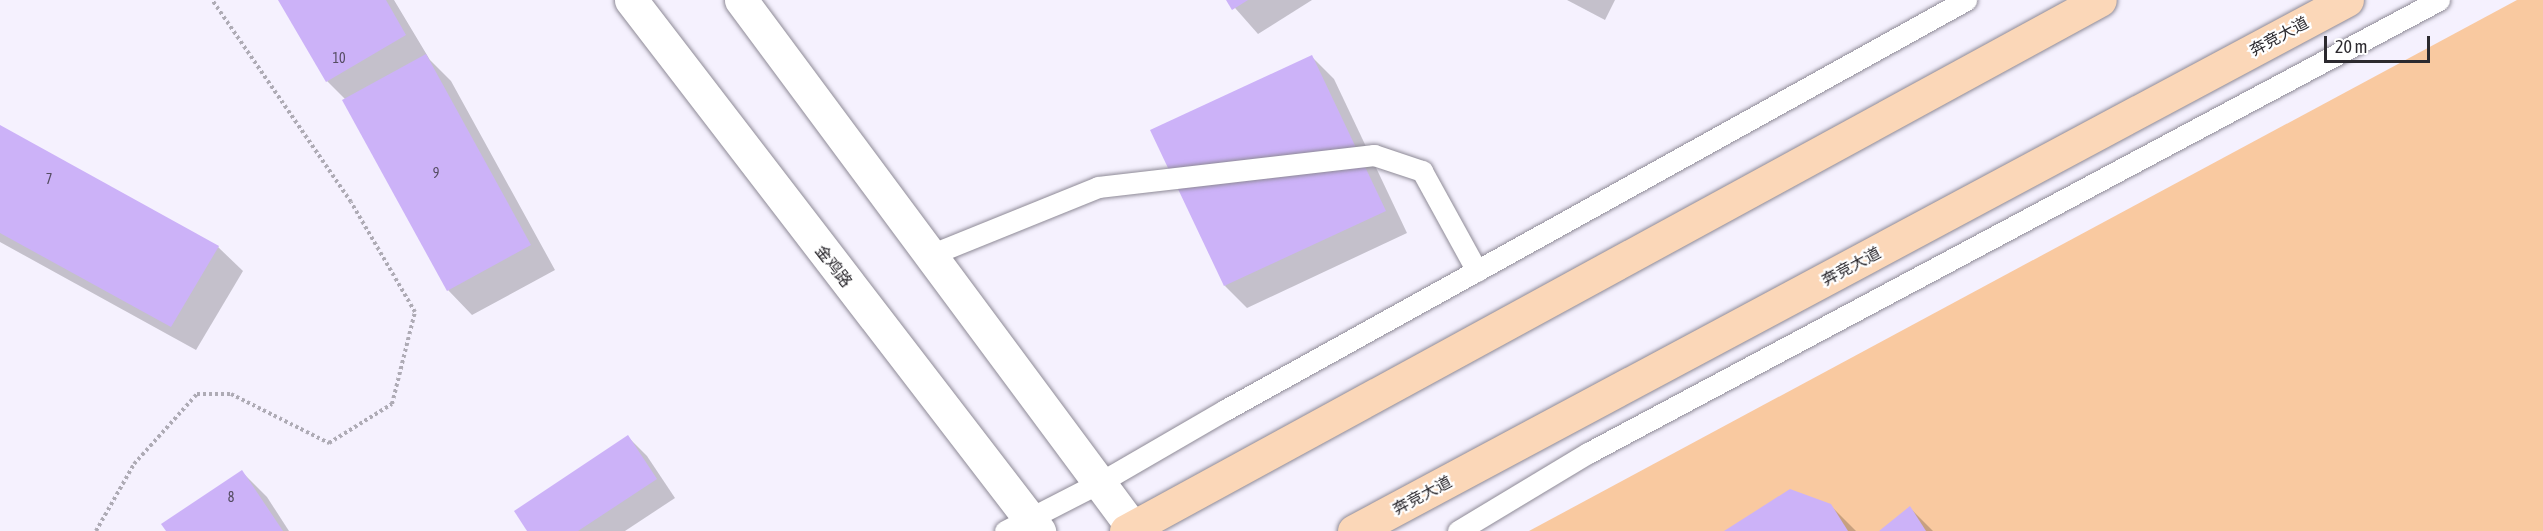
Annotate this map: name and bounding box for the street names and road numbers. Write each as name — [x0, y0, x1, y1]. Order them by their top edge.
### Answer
street label: 奔竞大道 — [2246, 13, 2312, 59]
street label: 金鸡路 — [812, 241, 856, 291]
street label: 奔竞大道 — [1818, 243, 1884, 289]
street label: 奔竞大道 — [1389, 472, 1455, 518]

